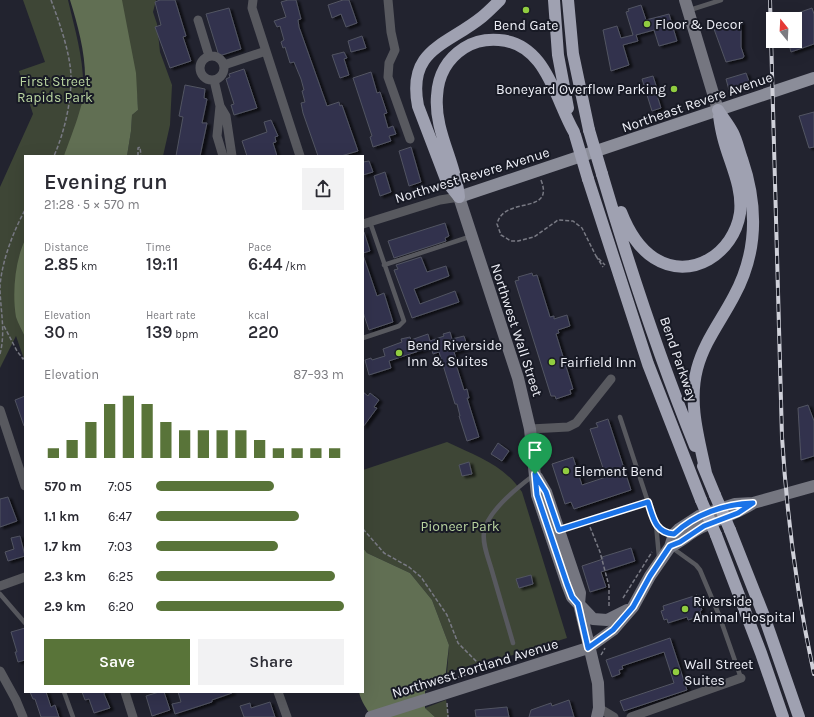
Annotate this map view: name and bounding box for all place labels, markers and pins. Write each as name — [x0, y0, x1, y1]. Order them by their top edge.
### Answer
marker: Bend Gate — [521, 5, 531, 15]
place label: Floor & Decor — [655, 16, 743, 33]
place label: Bend Gate — [493, 17, 559, 34]
marker: Floor & Decor — [642, 19, 652, 29]
place label: Boneyard Overflow Parking — [496, 81, 666, 98]
marker: Boneyard Overflow Parking — [669, 84, 679, 94]
place label: Bend Riverside Inn & Suites — [407, 337, 502, 370]
marker: Bend Riverside Inn & Suites — [394, 348, 404, 358]
place label: Fairfield Inn — [560, 354, 636, 371]
marker: Fairfield Inn — [547, 357, 557, 367]
pin — [518, 433, 552, 474]
place label: Element Bend — [574, 463, 663, 480]
marker: Element Bend — [561, 466, 571, 476]
place label: Riverside Animal Hospital — [693, 593, 795, 626]
marker: Riverside Animal Hospital — [680, 604, 690, 614]
place label: Wall Street Suites — [684, 656, 753, 689]
marker: Wall Street Suites — [671, 667, 681, 677]

